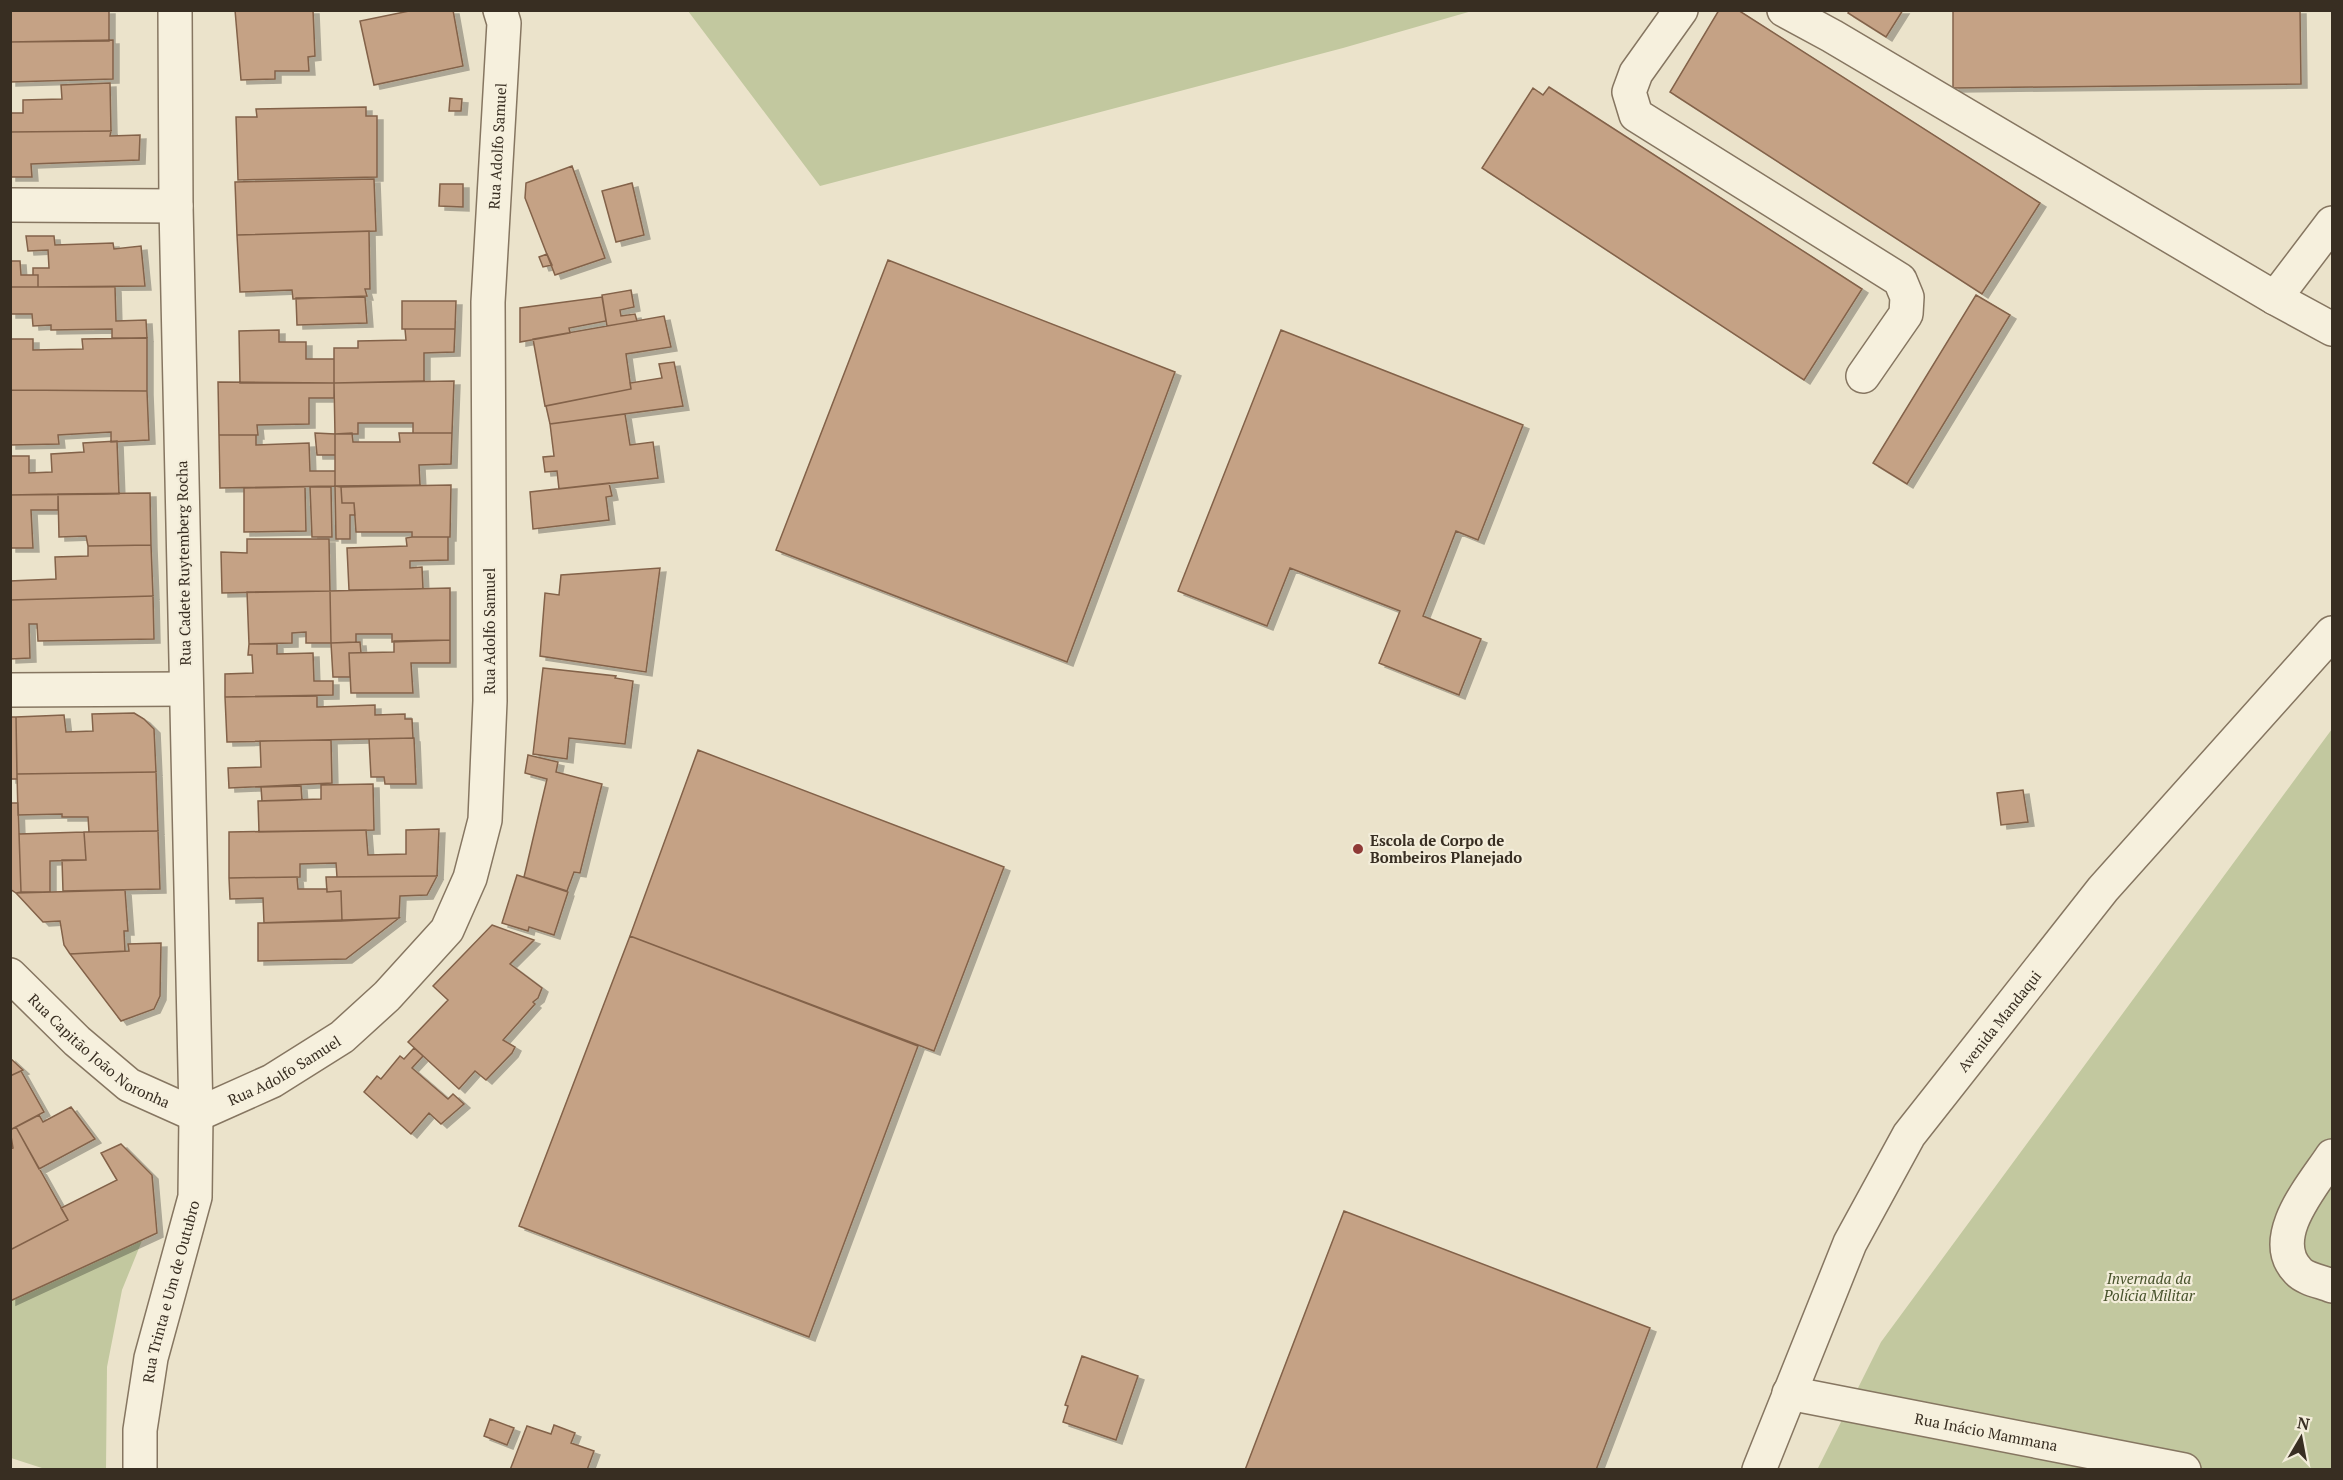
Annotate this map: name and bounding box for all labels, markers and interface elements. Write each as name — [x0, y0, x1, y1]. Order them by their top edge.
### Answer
street label: Rua Adolfo Samuel — [483, 82, 511, 210]
street label: Rua Cadete Ruytemberg Rocha — [171, 460, 195, 666]
street label: Rua Adolfo Samuel — [479, 568, 499, 694]
place label: Escola de Corpo de Bombeiros Planejado — [1370, 830, 1522, 867]
marker: Escola de Corpo de Bombeiros Planejado — [1351, 842, 1365, 856]
street label: Avenida Mandaqui — [1953, 966, 2045, 1076]
street label: Rua Capitão João Noronha — [24, 989, 174, 1112]
street label: Rua Adolfo Samuel — [224, 1030, 344, 1110]
street label: Rua Trinta e Um de Outubro — [137, 1198, 204, 1384]
park label: Invernada da Polícia Militar — [2103, 1268, 2196, 1305]
street label: Rua Inácio Mammana — [1913, 1408, 2060, 1455]
north arrow — [2271, 1408, 2331, 1468]
text: N — [2296, 1411, 2311, 1435]

